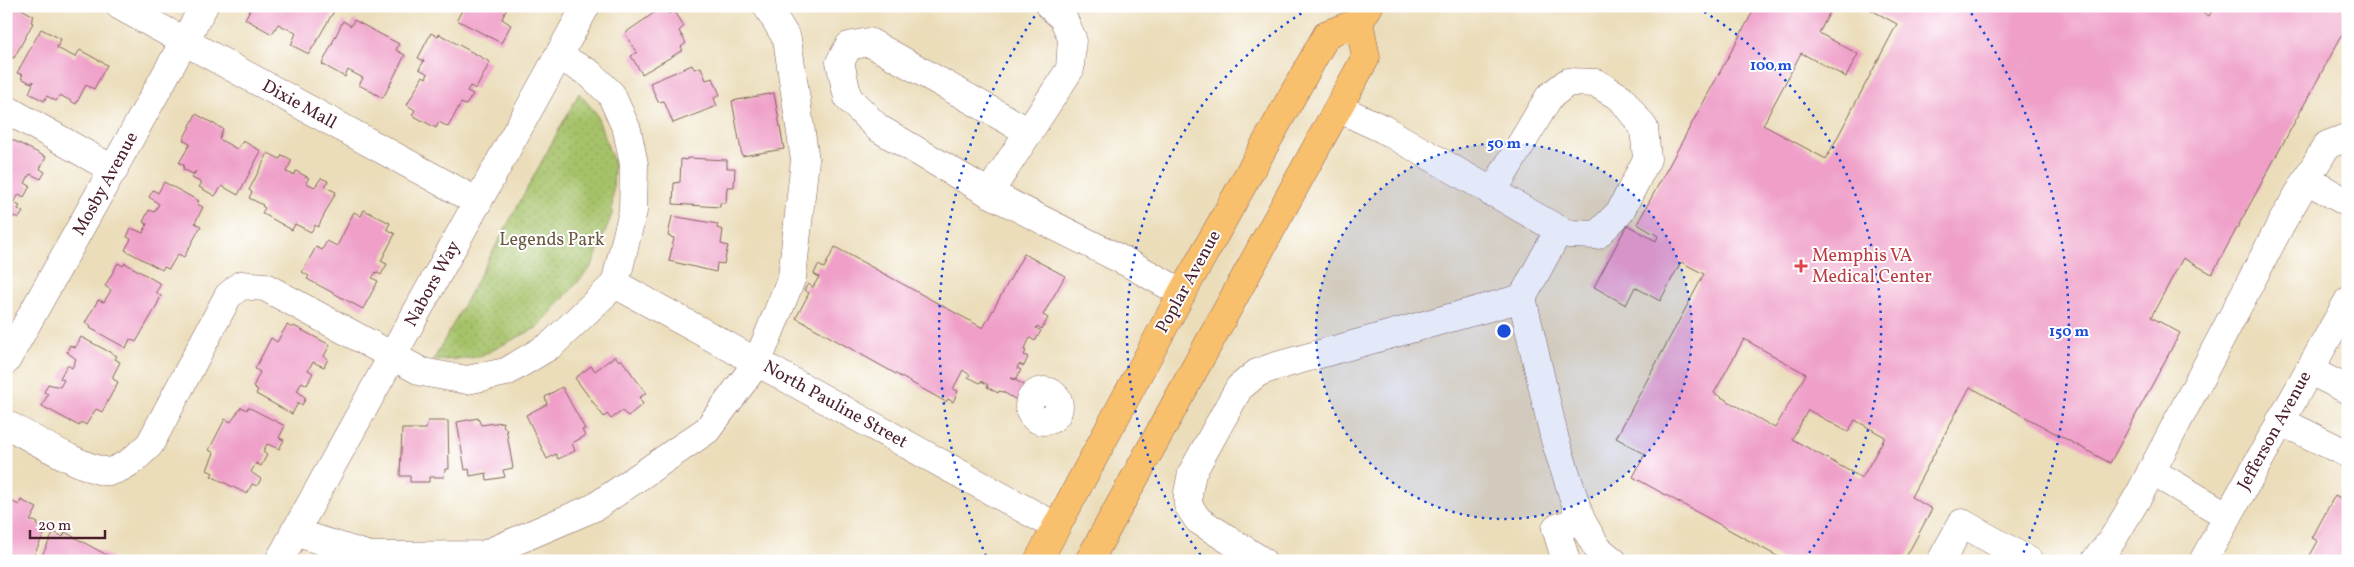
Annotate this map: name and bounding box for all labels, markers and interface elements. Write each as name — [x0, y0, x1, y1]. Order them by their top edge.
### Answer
text: 100 m — [1750, 56, 1793, 77]
street label: Dixie Mall — [257, 74, 341, 136]
street label: Mosby Avenue — [67, 128, 145, 240]
text: 50 m — [1487, 134, 1521, 155]
street label: Poplar Avenue — [1150, 226, 1228, 338]
park label: Legends Park — [499, 228, 605, 253]
street label: Nabors Way — [399, 236, 467, 332]
place label: Memphis VA Medical Center — [1812, 244, 1932, 290]
marker: Memphis VA Medical Center — [1794, 259, 1808, 273]
centre of rings — [1495, 322, 1513, 340]
text: 150 m — [2049, 322, 2089, 343]
street label: North Pauline Street — [758, 355, 912, 455]
street label: Jefferson Avenue — [2232, 367, 2318, 495]
scale bar — [30, 507, 105, 539]
text: 20 m — [38, 516, 71, 537]

